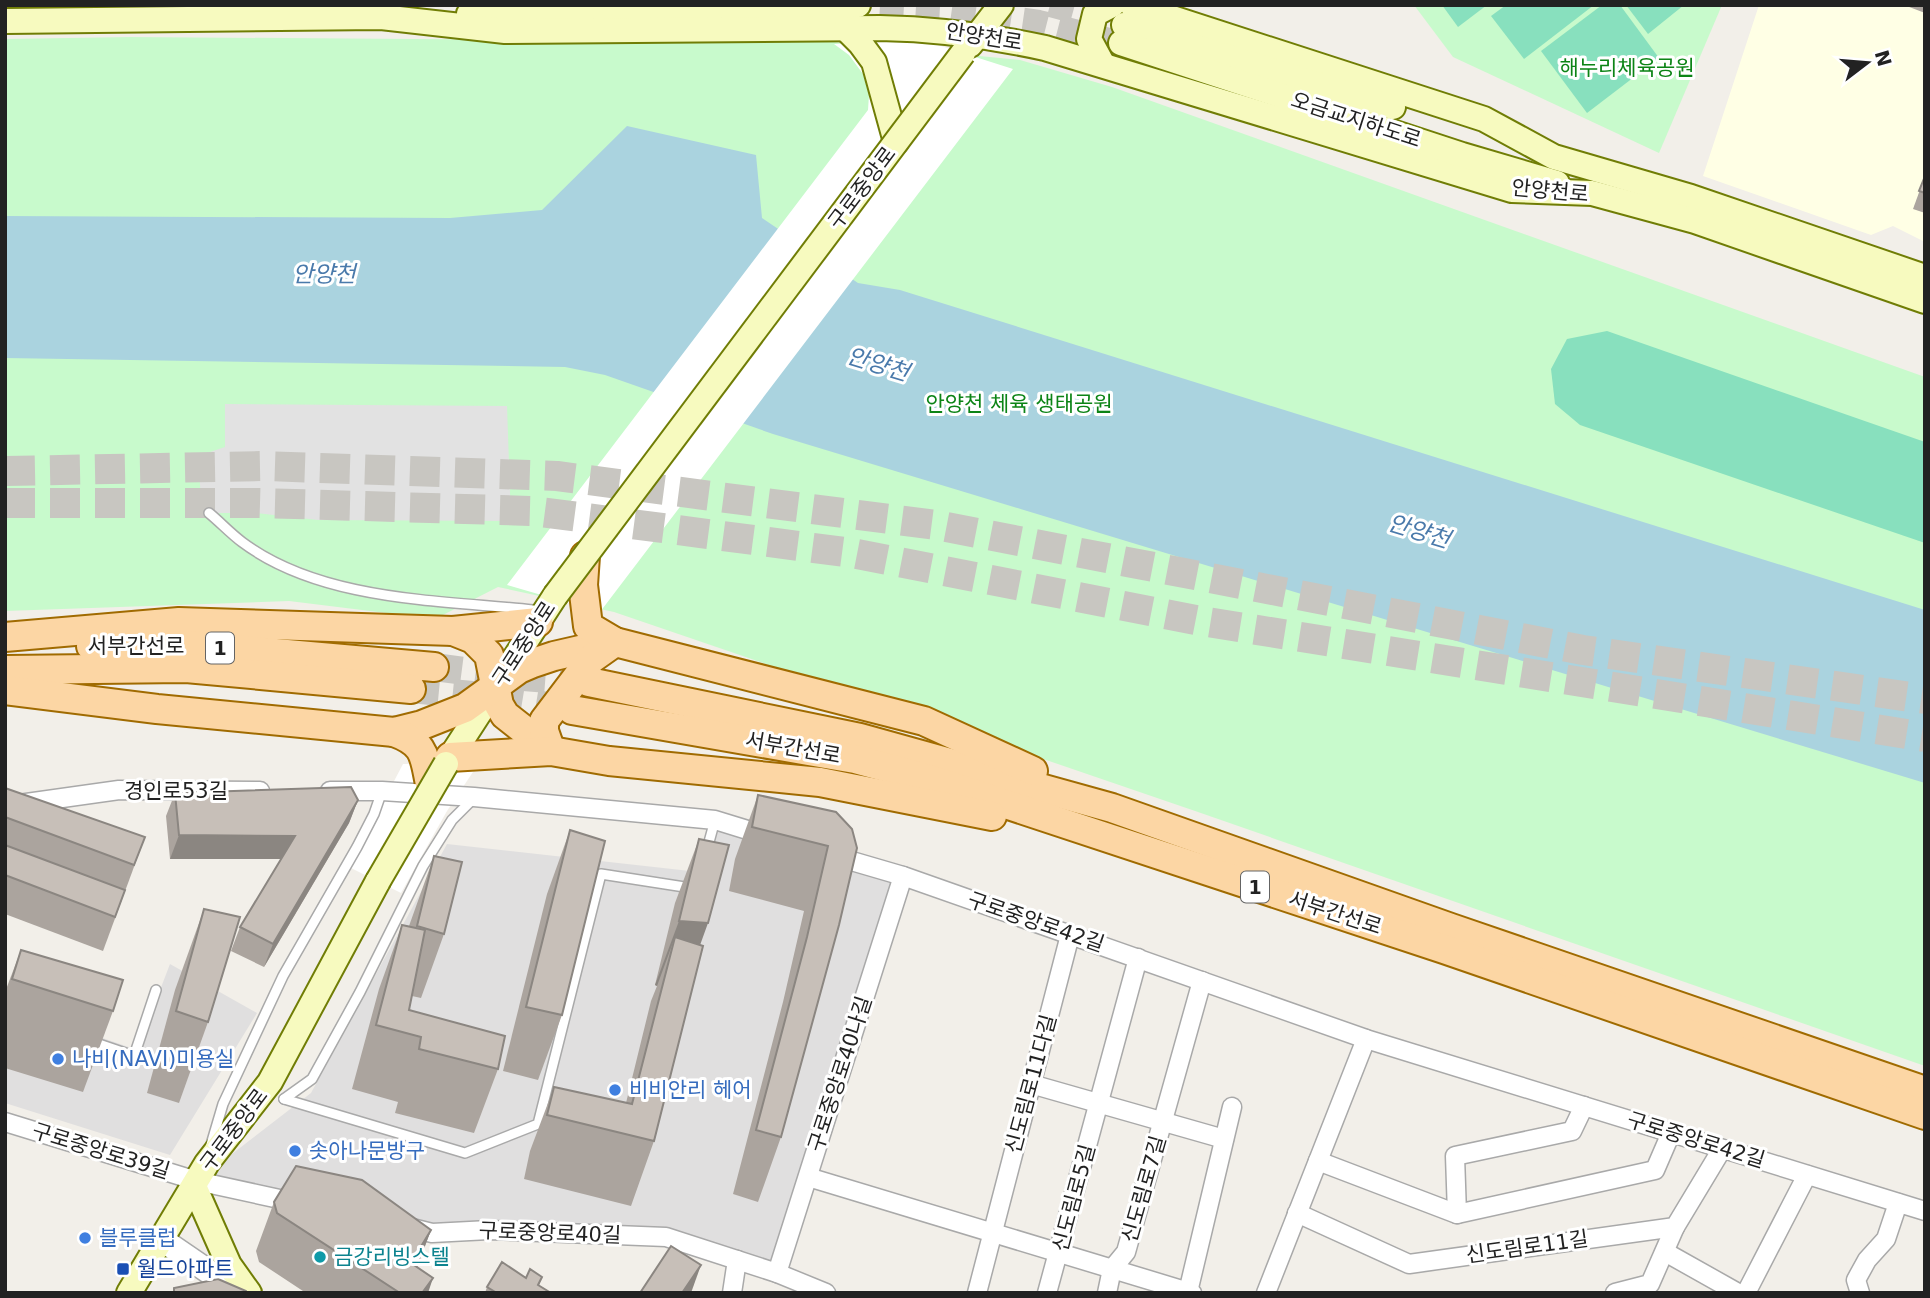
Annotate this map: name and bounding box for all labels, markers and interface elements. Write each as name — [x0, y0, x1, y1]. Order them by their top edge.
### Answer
street label: 안양천로 — [944, 19, 1024, 55]
north arrow — [1832, 28, 1902, 98]
text: N — [1871, 48, 1896, 69]
park label: 해누리체육공원 — [1559, 56, 1695, 80]
street label: 오금교지하도로 — [1288, 88, 1424, 152]
street label: 구로중앙로 — [823, 142, 901, 234]
street label: 안양천로 — [1510, 176, 1590, 206]
water label: 안양천 — [292, 261, 359, 287]
water label: 안양천 — [844, 342, 915, 387]
park label: 안양천 체육 생태공원 — [925, 392, 1113, 416]
water label: 안양천 — [1385, 509, 1456, 554]
street label: 구로중앙로 — [488, 597, 560, 691]
road number: 1 — [206, 632, 234, 664]
street label: 서부간선로 — [88, 634, 184, 658]
street label: 서부간선로 — [743, 728, 843, 768]
street label: 경인로53길 — [124, 779, 228, 803]
road number: 1 — [1241, 872, 1269, 902]
street label: 구로중앙로42길 — [965, 887, 1107, 957]
street label: 서부간선로 — [1285, 887, 1385, 939]
street label: 구로중앙로40나길 — [804, 993, 876, 1155]
street label: 신도림로11다길 — [1001, 1012, 1061, 1156]
place label: 나비(NAVI)미용실 — [72, 1047, 234, 1071]
marker: 나비(NAVI)미용실 — [50, 1051, 66, 1067]
place label: 비비안리 헤어 — [629, 1078, 752, 1102]
marker: 비비안리 헤어 — [607, 1082, 623, 1098]
street label: 구로중앙로 — [195, 1084, 273, 1176]
street label: 구로중앙로42길 — [1624, 1108, 1768, 1172]
street label: 구로중앙로39길 — [29, 1119, 173, 1183]
street label: 신도림로7길 — [1117, 1133, 1171, 1245]
place label: 솟아나문방구 — [309, 1139, 425, 1163]
street label: 신도림로5길 — [1048, 1142, 1100, 1254]
marker: 솟아나문방구 — [287, 1143, 303, 1159]
street label: 구로중앙로40길 — [478, 1219, 622, 1247]
place label: 블루클럽 — [99, 1226, 176, 1250]
street label: 신도림로11길 — [1464, 1227, 1590, 1267]
marker: 블루클럽 — [77, 1230, 93, 1246]
place label: 금강리빙스텔 — [334, 1245, 450, 1269]
marker: 금강리빙스텔 — [312, 1249, 328, 1265]
place label: 월드아파트 — [137, 1257, 234, 1281]
marker: 월드아파트 — [115, 1261, 131, 1277]

